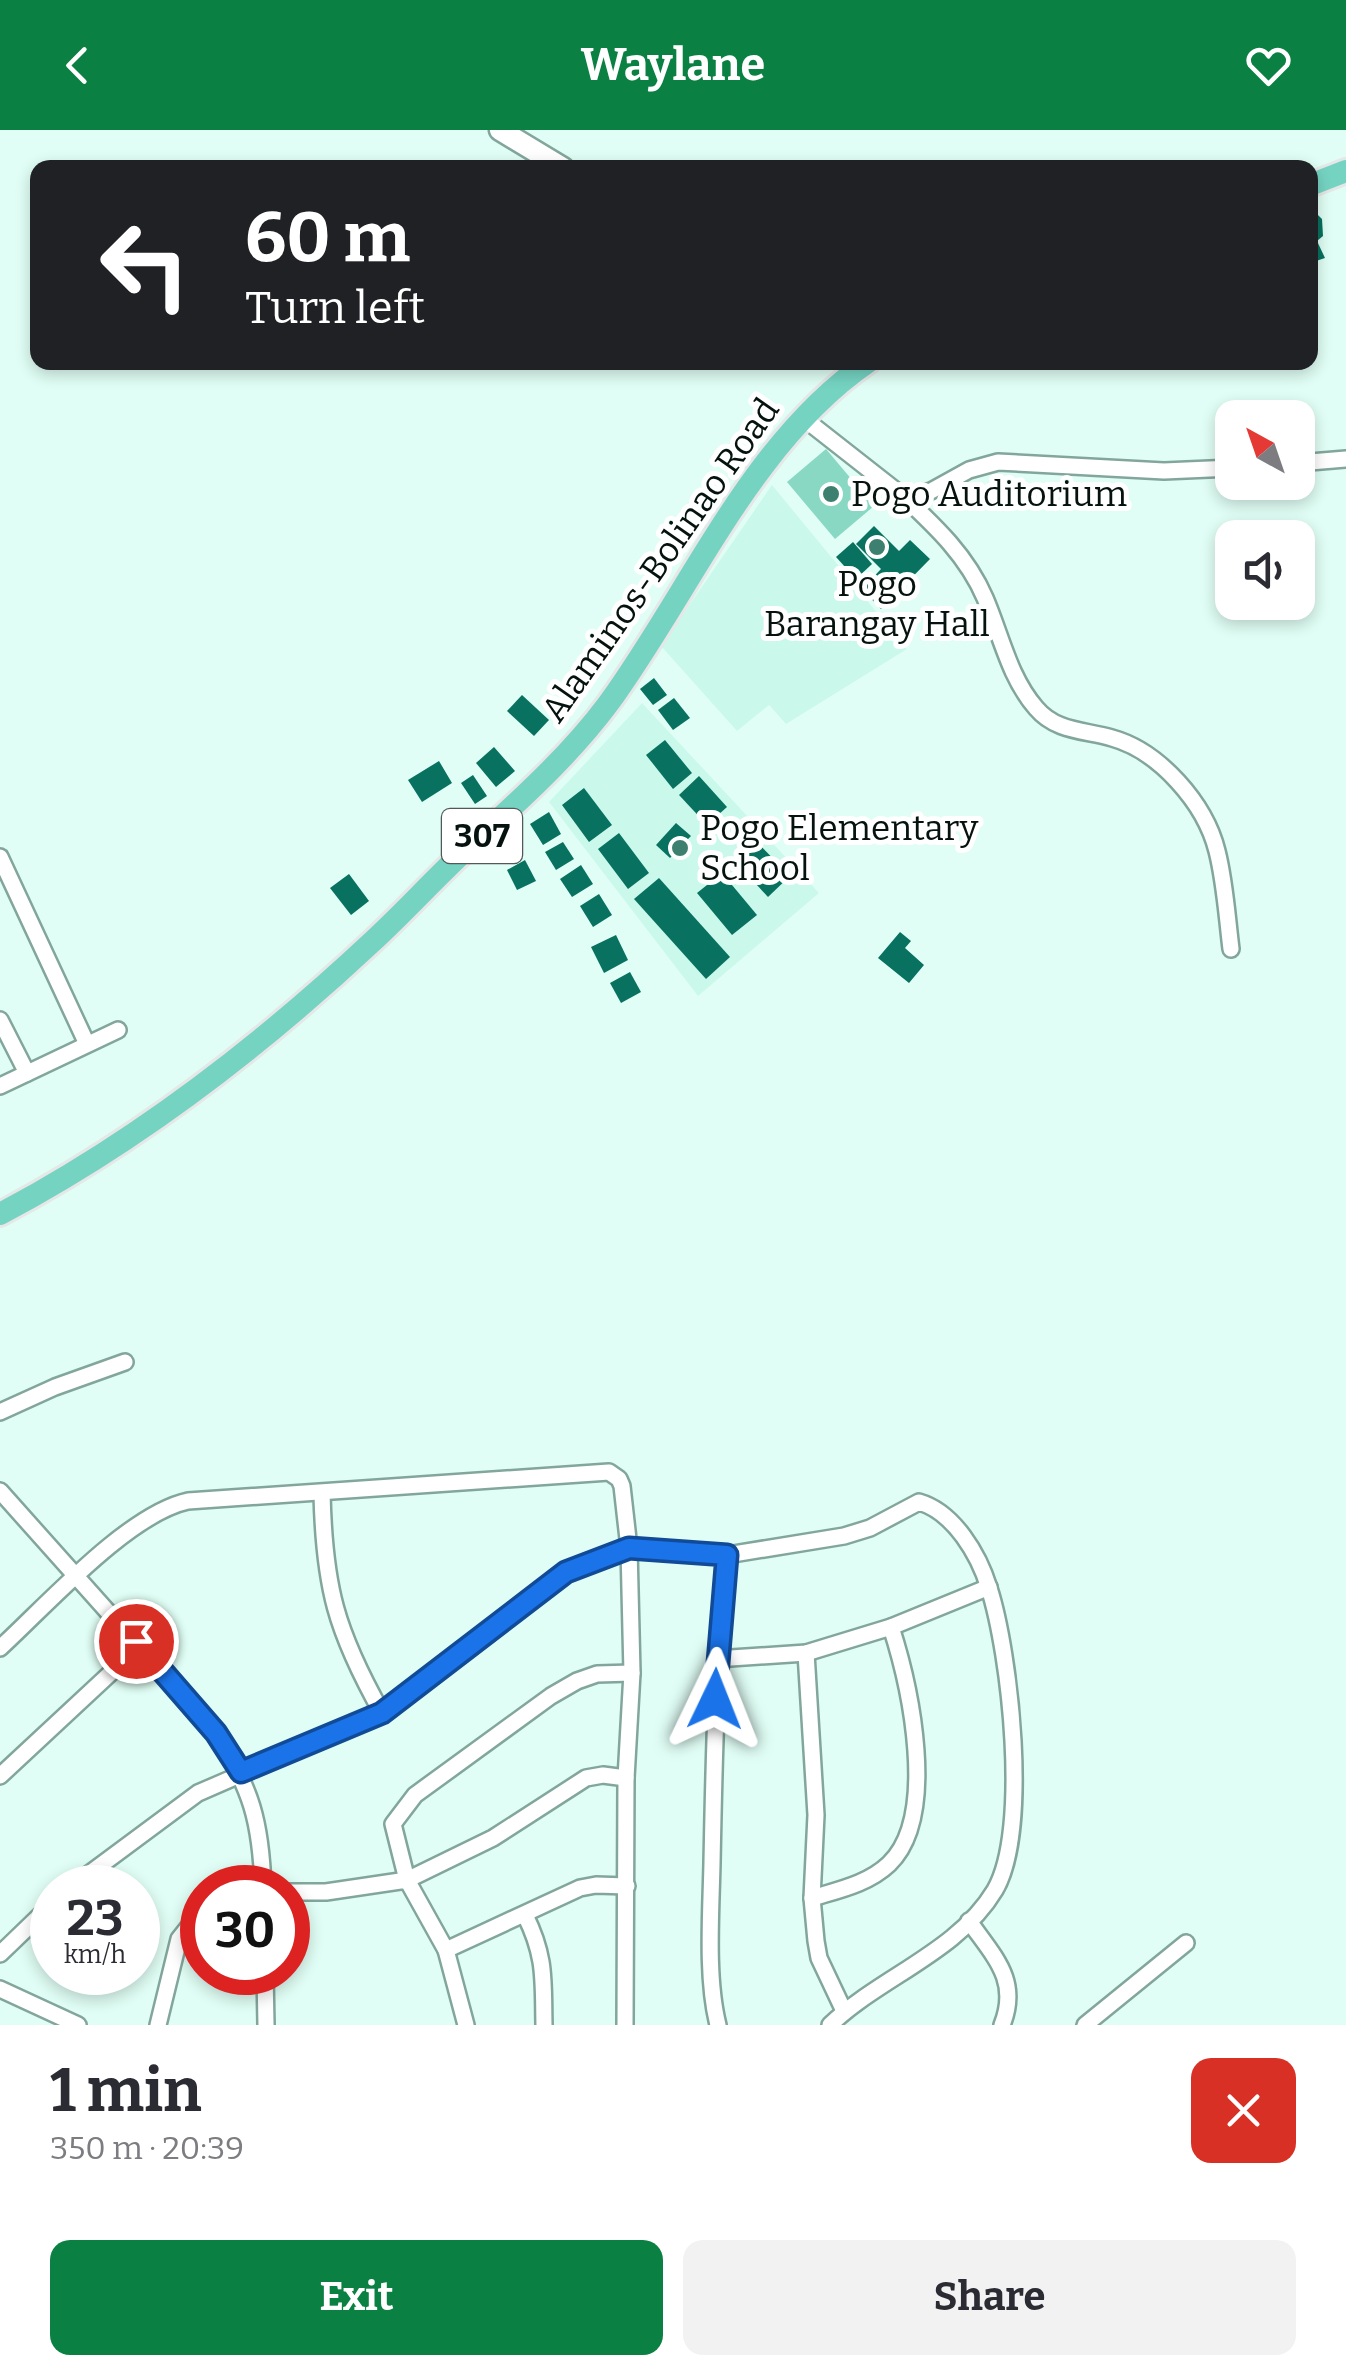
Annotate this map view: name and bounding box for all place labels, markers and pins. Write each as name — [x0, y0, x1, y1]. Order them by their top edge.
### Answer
place label: Pogo Auditorium — [851, 473, 1127, 515]
marker: Pogo Auditorium — [820, 483, 842, 505]
marker: Pogo Barangay Hall — [866, 536, 888, 558]
place label: Pogo Barangay Hall — [764, 563, 990, 645]
place label: Pogo Elementary School — [700, 807, 979, 889]
marker: Pogo Elementary School — [669, 837, 691, 859]
pin — [94, 1599, 179, 1684]

